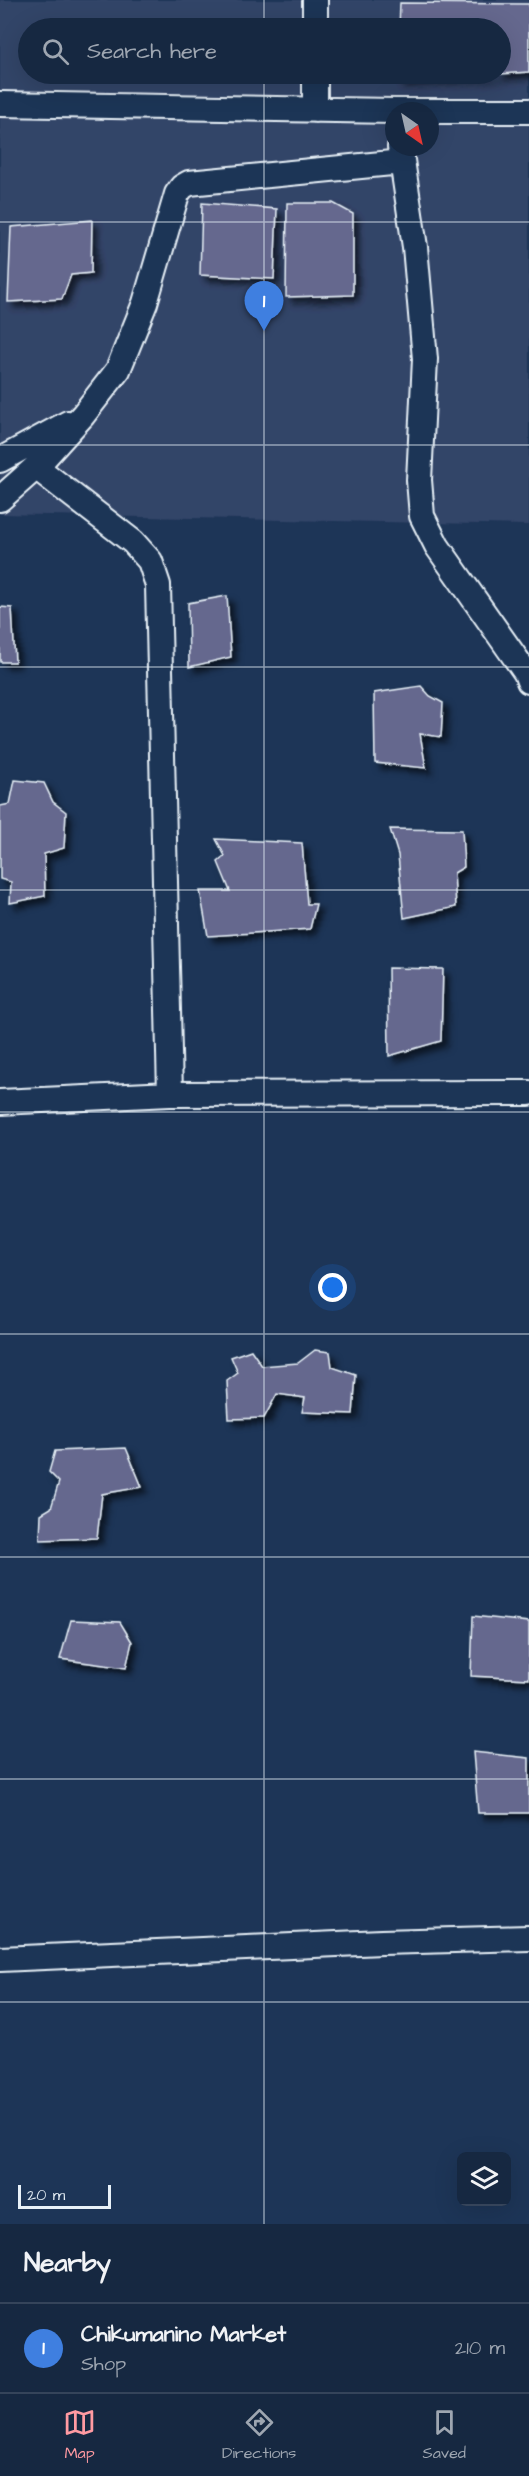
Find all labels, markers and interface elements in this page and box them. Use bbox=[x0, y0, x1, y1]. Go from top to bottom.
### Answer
search box bbox=[18, 18, 511, 84]
icon: search bbox=[39, 35, 72, 68]
text: Search here bbox=[87, 36, 217, 67]
north arrow bbox=[385, 102, 439, 156]
pin: 1 bbox=[244, 282, 284, 331]
your location bbox=[318, 1273, 347, 1302]
map controls bbox=[457, 2152, 511, 2206]
button: layers bbox=[457, 2152, 511, 2206]
scale bar bbox=[18, 2182, 111, 2210]
text: 20 m bbox=[27, 2184, 65, 2206]
text: Nearby bbox=[24, 2245, 111, 2281]
text: Chikumanino Market bbox=[81, 2319, 286, 2350]
text: 1 bbox=[42, 2334, 45, 2362]
text: 210 m bbox=[455, 2334, 505, 2362]
text: Shop bbox=[81, 2350, 126, 2378]
tab: Map bbox=[63, 2406, 96, 2464]
tab: Directions bbox=[222, 2406, 296, 2464]
tab: Saved bbox=[422, 2406, 466, 2464]

